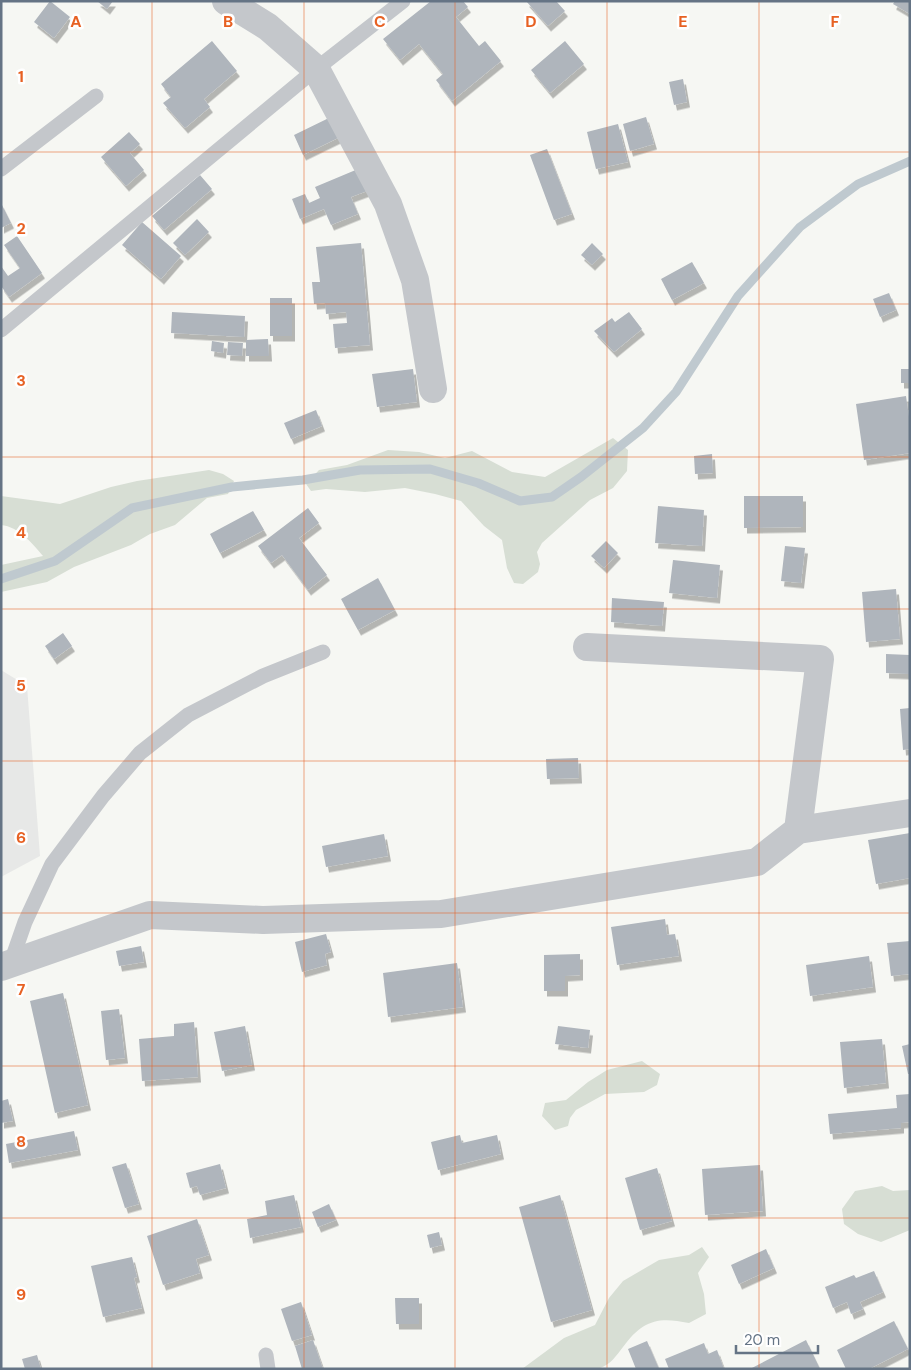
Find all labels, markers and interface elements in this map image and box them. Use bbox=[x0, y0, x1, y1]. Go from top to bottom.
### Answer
text: A bbox=[70, 11, 82, 32]
text: B bbox=[223, 11, 233, 32]
text: C bbox=[374, 11, 386, 32]
text: D bbox=[525, 11, 537, 32]
text: E bbox=[678, 11, 688, 32]
text: F bbox=[831, 11, 840, 32]
text: 1 bbox=[18, 66, 24, 87]
text: 2 bbox=[16, 218, 26, 239]
text: 3 bbox=[16, 370, 26, 391]
text: 4 bbox=[16, 522, 26, 543]
text: 5 bbox=[16, 675, 26, 696]
text: 6 bbox=[16, 827, 26, 848]
text: 7 bbox=[17, 979, 26, 1000]
text: 8 bbox=[16, 1131, 26, 1152]
text: 9 bbox=[16, 1284, 26, 1305]
scale bar bbox=[736, 1322, 818, 1354]
text: 20 m bbox=[744, 1330, 780, 1350]

